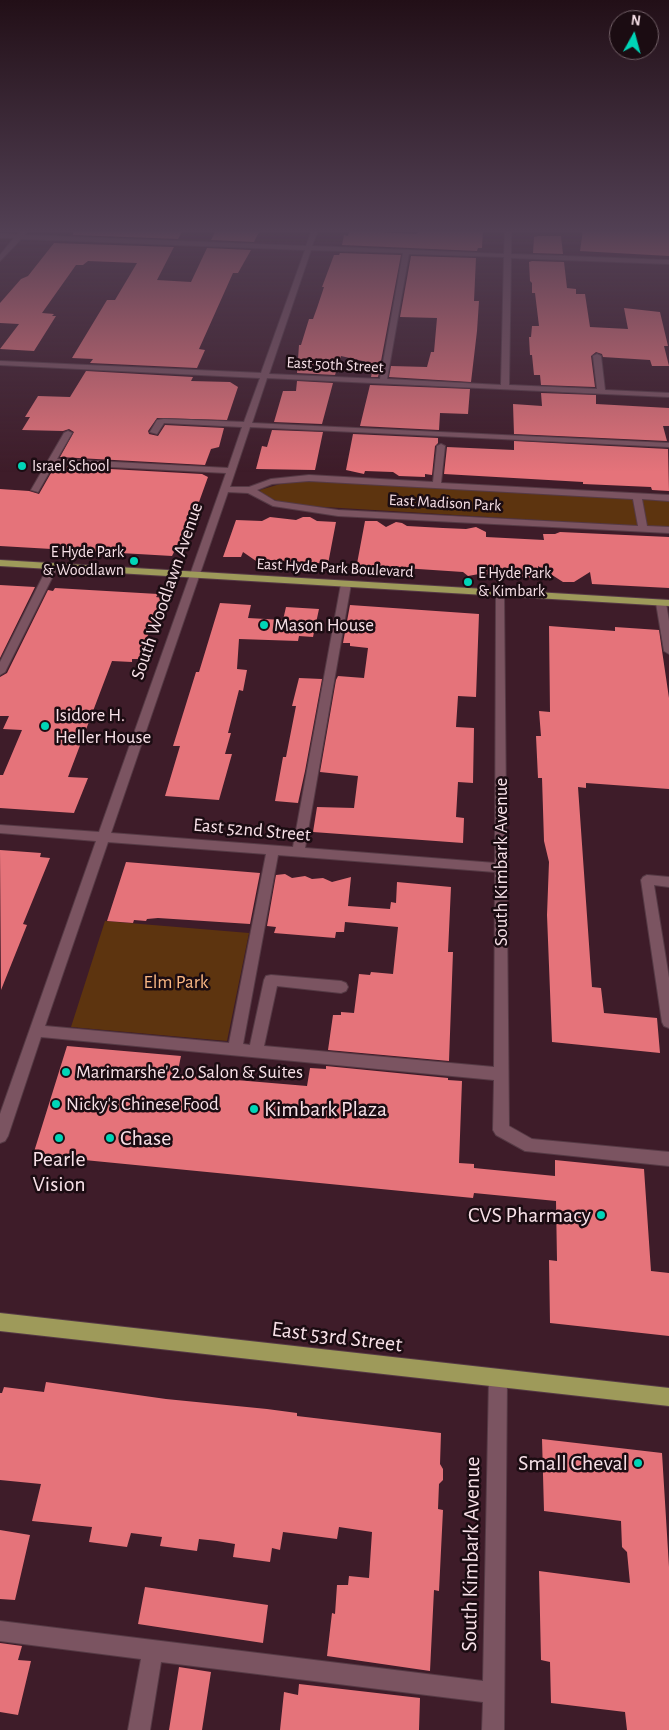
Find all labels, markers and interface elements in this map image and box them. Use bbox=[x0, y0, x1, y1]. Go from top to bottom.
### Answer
north arrow bbox=[609, 10, 659, 60]
text: N bbox=[630, 14, 641, 29]
street label: East 50th Street bbox=[286, 353, 384, 377]
place label: Israel School bbox=[32, 456, 110, 476]
marker: Israel School bbox=[16, 460, 28, 472]
street label: East Madison Park bbox=[388, 490, 502, 516]
street label: South Woodlawn Avenue bbox=[126, 500, 208, 682]
place label: E Hyde Park & Woodlawn bbox=[42, 542, 124, 580]
street label: East Hyde Park Boulevard bbox=[256, 554, 414, 582]
marker: E Hyde Park & Woodlawn bbox=[128, 555, 140, 567]
place label: E Hyde Park & Kimbark bbox=[478, 563, 551, 601]
marker: E Hyde Park & Kimbark bbox=[462, 576, 474, 588]
place label: Mason House bbox=[274, 614, 374, 636]
marker: Mason House bbox=[258, 619, 270, 631]
place label: Isidore H. Heller House bbox=[55, 704, 151, 748]
marker: Isidore H. Heller House bbox=[39, 720, 51, 732]
street label: South Kimbark Avenue bbox=[490, 778, 512, 946]
street label: East 52nd Street bbox=[192, 814, 312, 846]
park label: Elm Park bbox=[144, 971, 208, 993]
place label: Marimarshe' 2.0 Salon & Suites bbox=[76, 1061, 303, 1083]
marker: Marimarshe' 2.0 Salon & Suites bbox=[60, 1066, 72, 1078]
place label: Nicky's Chinese Food bbox=[66, 1093, 219, 1115]
place label: Kimbark Plaza bbox=[264, 1096, 387, 1122]
marker: Nicky's Chinese Food bbox=[50, 1098, 62, 1110]
marker: Kimbark Plaza bbox=[248, 1103, 260, 1115]
place label: Chase bbox=[120, 1125, 171, 1151]
marker: Pearle Vision bbox=[53, 1132, 65, 1144]
marker: Chase bbox=[104, 1132, 116, 1144]
place label: Pearle Vision bbox=[32, 1146, 86, 1198]
place label: CVS Pharmacy bbox=[468, 1202, 591, 1228]
marker: CVS Pharmacy bbox=[595, 1209, 607, 1221]
street label: East 53rd Street bbox=[270, 1316, 404, 1358]
place label: Small Cheval bbox=[518, 1450, 628, 1476]
street label: South Kimbark Avenue bbox=[456, 1456, 486, 1652]
marker: Small Cheval bbox=[632, 1457, 644, 1469]

